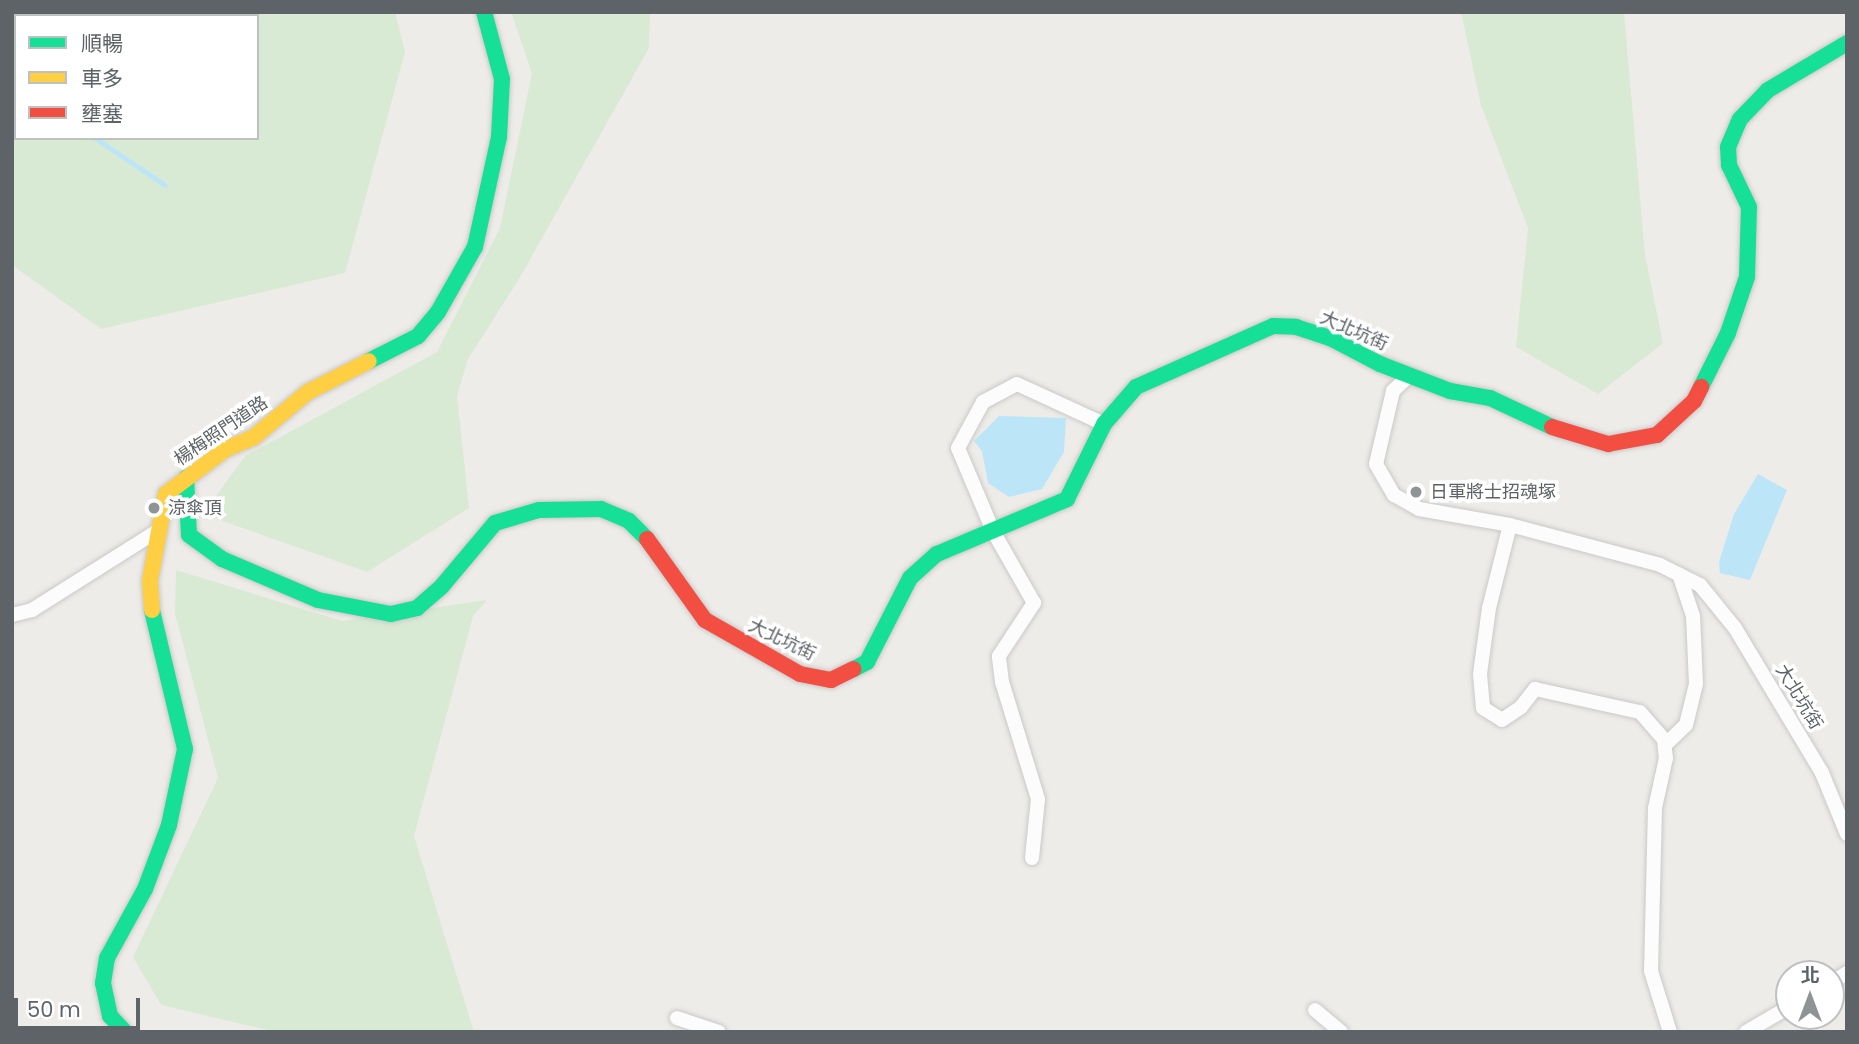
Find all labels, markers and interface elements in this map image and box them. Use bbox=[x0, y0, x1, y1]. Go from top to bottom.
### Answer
legend bbox=[14, 14, 259, 140]
text: 順暢 bbox=[81, 29, 123, 58]
text: 車多 bbox=[81, 64, 123, 93]
text: 壅塞 bbox=[81, 99, 123, 128]
street label: 大北坑街 bbox=[1317, 306, 1391, 356]
street label: 楊梅照門道路 bbox=[170, 392, 272, 470]
place label: 日軍將士招魂塚 bbox=[1430, 481, 1556, 503]
marker: 日軍將士招魂塚 bbox=[1408, 484, 1424, 500]
place label: 涼傘頂 bbox=[168, 497, 222, 519]
marker: 涼傘頂 bbox=[146, 500, 162, 516]
street label: 大北坑街 bbox=[745, 615, 819, 665]
street label: 大北坑街 bbox=[1771, 661, 1827, 733]
north arrow bbox=[1775, 960, 1845, 1030]
text: 北 bbox=[1800, 962, 1820, 989]
scale bar bbox=[18, 984, 144, 1028]
text: 50 m bbox=[27, 995, 81, 1024]

